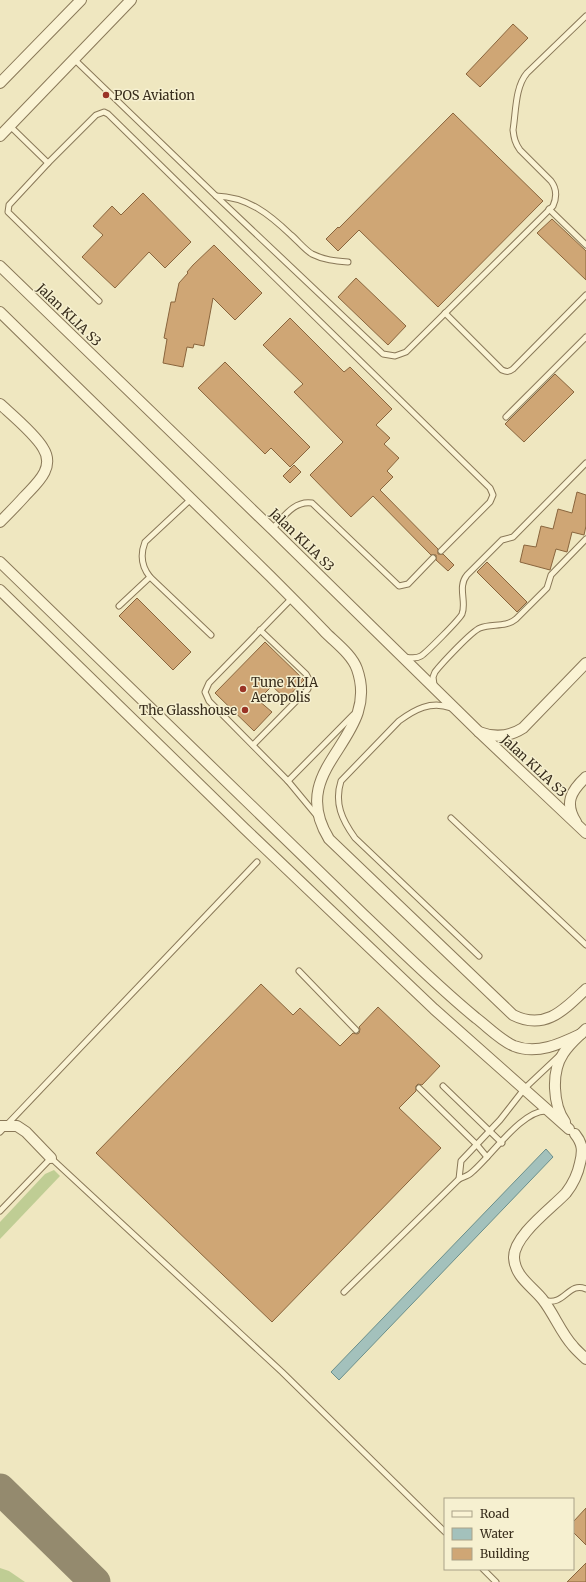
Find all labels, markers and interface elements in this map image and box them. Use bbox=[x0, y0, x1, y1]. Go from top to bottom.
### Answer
place label: POS Aviation bbox=[114, 87, 195, 104]
marker: POS Aviation bbox=[101, 90, 111, 100]
street label: Jalan KLIA S3 bbox=[32, 279, 105, 350]
street label: Jalan KLIA S3 bbox=[265, 504, 338, 575]
place label: Tune KLIA Aeropolis bbox=[250, 674, 319, 706]
marker: Tune KLIA Aeropolis bbox=[238, 684, 248, 694]
place label: The Glasshouse bbox=[139, 702, 237, 719]
marker: The Glasshouse bbox=[240, 705, 250, 715]
street label: Jalan KLIA S3 bbox=[497, 731, 570, 801]
legend bbox=[444, 1498, 574, 1570]
text: Road bbox=[480, 1506, 509, 1521]
text: Water bbox=[479, 1526, 515, 1541]
text: Building bbox=[480, 1546, 530, 1561]

